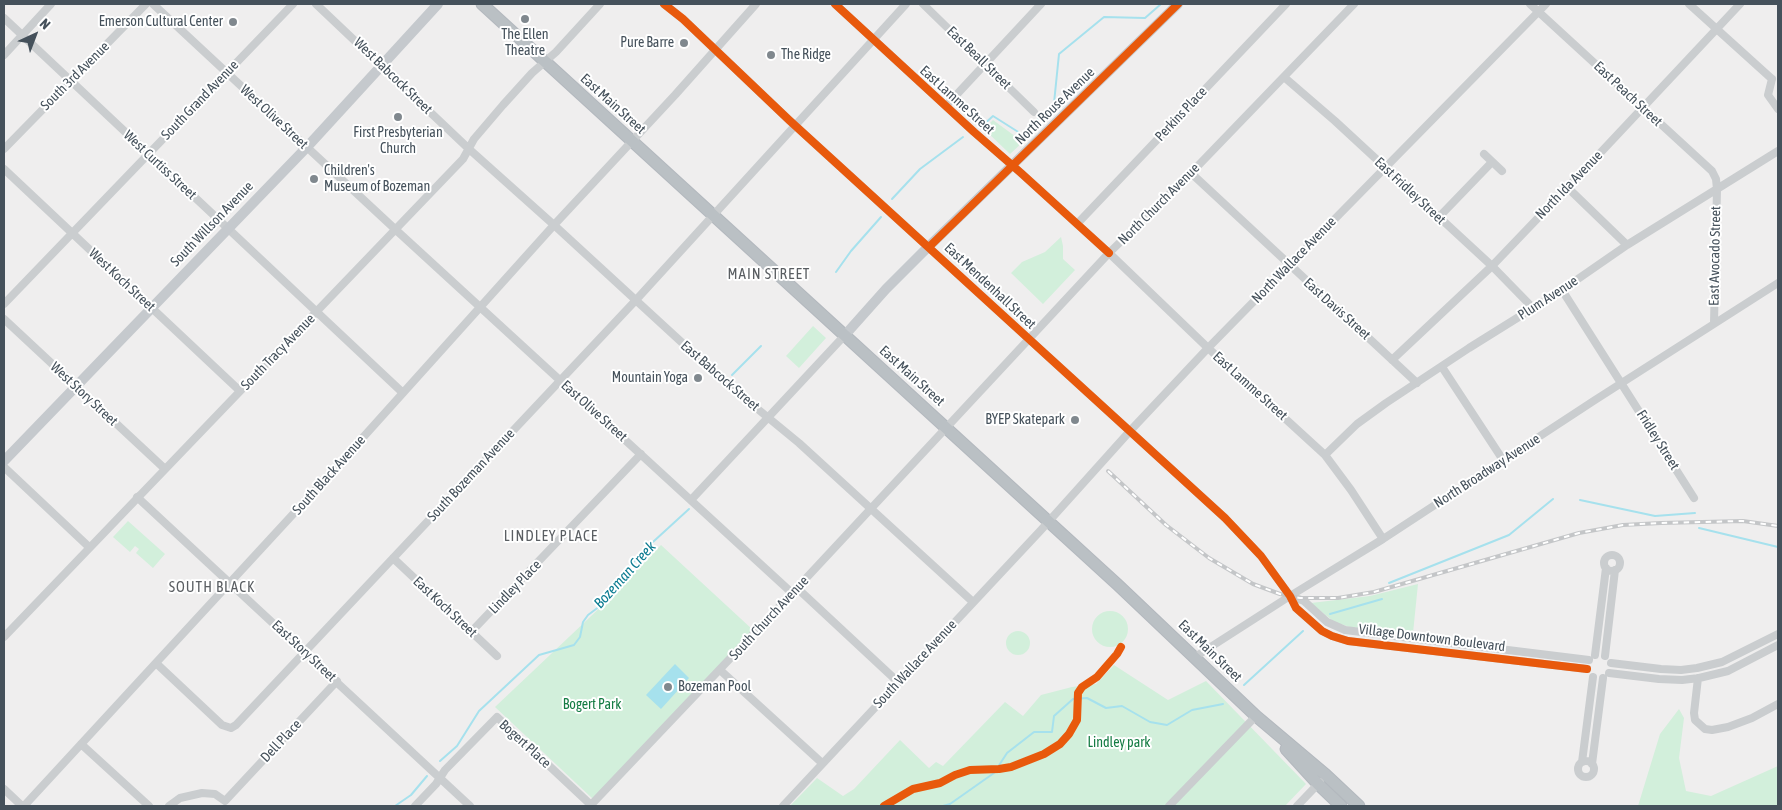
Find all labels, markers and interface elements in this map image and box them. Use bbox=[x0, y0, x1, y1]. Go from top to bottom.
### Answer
north arrow bbox=[10, 10, 60, 60]
marker: The Ellen Theatre bbox=[519, 13, 531, 25]
place label: Emerson Cultural Center bbox=[99, 14, 223, 30]
text: N bbox=[37, 15, 54, 33]
marker: Emerson Cultural Center bbox=[227, 16, 239, 28]
street label: East Beall Street bbox=[943, 23, 1015, 93]
place label: The Ellen Theatre bbox=[501, 27, 549, 59]
street label: West Babcock Street bbox=[350, 34, 436, 118]
place label: Pure Barre bbox=[620, 35, 674, 51]
marker: Pure Barre bbox=[678, 37, 690, 49]
street label: South 3rd Avenue bbox=[37, 38, 113, 114]
place label: The Ridge bbox=[781, 47, 831, 63]
marker: The Ridge bbox=[765, 49, 777, 61]
street label: South Grand Avenue bbox=[158, 57, 242, 143]
street label: East Peach Street bbox=[1590, 58, 1666, 130]
street label: East Lamme Street bbox=[916, 62, 998, 138]
street label: North Rouse Avenue bbox=[1012, 64, 1098, 148]
street label: East Main Street bbox=[577, 70, 649, 138]
street label: West Olive Street bbox=[237, 81, 311, 153]
street label: Perkins Place bbox=[1152, 83, 1210, 145]
marker: First Presbyterian Church bbox=[392, 111, 404, 123]
place label: First Presbyterian Church bbox=[353, 125, 443, 158]
street label: West Curtiss Street bbox=[120, 127, 200, 203]
street label: North Ida Avenue bbox=[1532, 147, 1606, 223]
street label: East Fridley Street bbox=[1371, 154, 1449, 228]
street label: North Church Avenue bbox=[1115, 160, 1203, 248]
place label: Children's Museum of Bozeman bbox=[324, 163, 430, 196]
marker: Children's Museum of Bozeman bbox=[308, 173, 320, 185]
street label: South Willson Avenue bbox=[167, 178, 257, 270]
street label: East Avocado Street bbox=[1706, 206, 1724, 306]
street label: North Wallace Avenue bbox=[1248, 213, 1340, 307]
street label: East Mendenhall Street bbox=[941, 239, 1039, 333]
street label: West Koch Street bbox=[85, 245, 159, 315]
district label: MAIN STREET bbox=[726, 265, 812, 283]
street label: Plum Avenue bbox=[1515, 272, 1581, 324]
street label: East Davis Street bbox=[1300, 275, 1374, 343]
street label: South Tracy Avenue bbox=[237, 310, 319, 394]
street label: East Babcock Street bbox=[677, 337, 763, 415]
street label: East Main Street bbox=[876, 342, 948, 410]
street label: East Lamme Street bbox=[1209, 348, 1291, 424]
street label: West Story Street bbox=[47, 359, 121, 429]
place label: Mountain Yoga bbox=[612, 370, 688, 386]
marker: Mountain Yoga bbox=[692, 372, 704, 384]
street label: East Olive Street bbox=[558, 377, 630, 445]
street label: Fridley Street bbox=[1633, 407, 1683, 473]
place label: BYEP Skatepark bbox=[985, 412, 1065, 428]
marker: BYEP Skatepark bbox=[1069, 414, 1081, 426]
street label: South Bozeman Avenue bbox=[424, 425, 518, 525]
street label: North Broadway Avenue bbox=[1431, 430, 1543, 512]
street label: South Black Avenue bbox=[289, 432, 369, 518]
district label: LINDLEY PLACE bbox=[502, 527, 600, 545]
water label: Bozeman Creek bbox=[590, 538, 660, 612]
street label: Lindley Place bbox=[485, 557, 545, 617]
street label: East Koch Street bbox=[410, 573, 480, 641]
street label: South Church Avenue bbox=[726, 573, 812, 663]
district label: SOUTH BLACK bbox=[167, 578, 257, 596]
street label: South Wallace Avenue bbox=[870, 616, 960, 712]
street label: East Story Street bbox=[268, 617, 340, 685]
street label: East Main Street bbox=[1175, 617, 1245, 685]
street label: Village Downtown Boulevard bbox=[1358, 621, 1506, 655]
place label: Bozeman Pool bbox=[678, 679, 751, 695]
marker: Bozeman Pool bbox=[662, 681, 674, 693]
park label: Bogert Park bbox=[563, 697, 621, 713]
street label: Dell Place bbox=[257, 716, 305, 766]
street label: Bogert Place bbox=[496, 716, 554, 772]
park label: Lindley park bbox=[1088, 735, 1150, 751]

